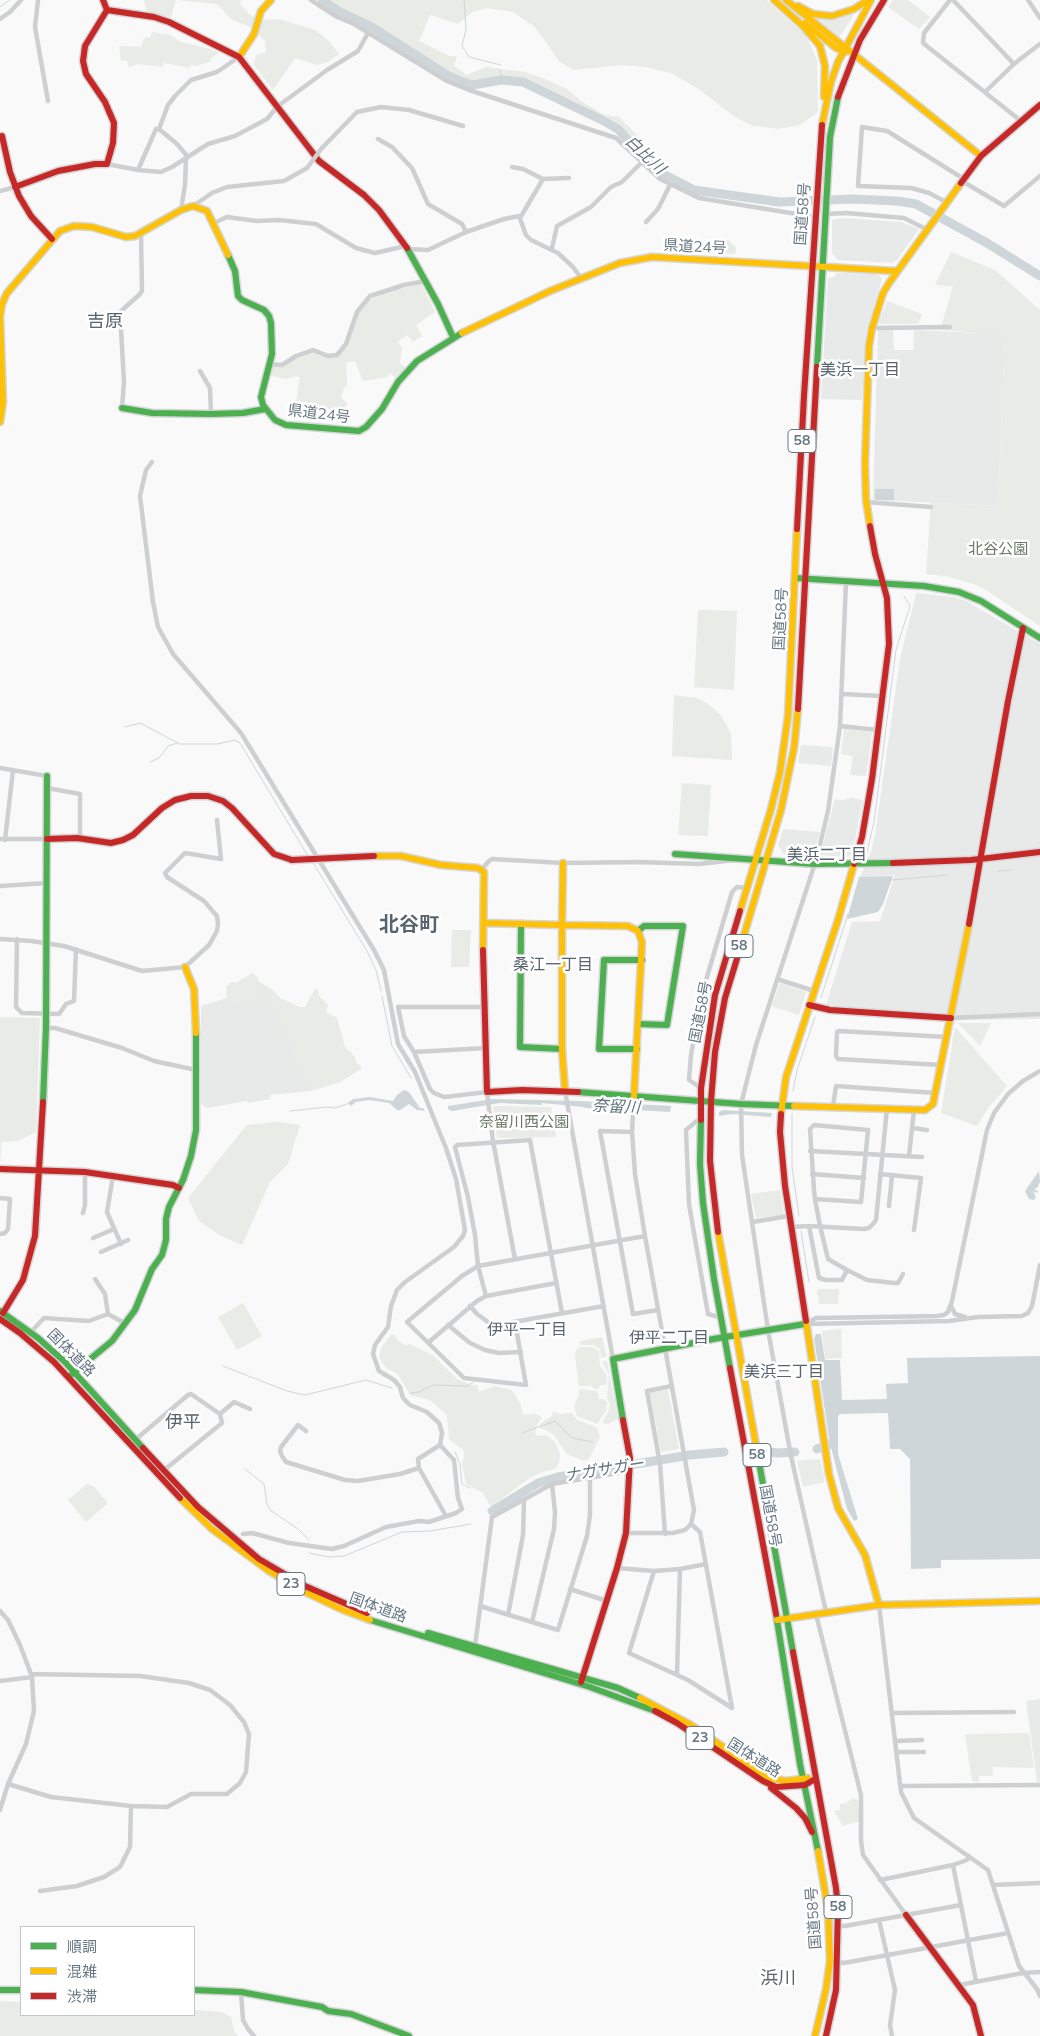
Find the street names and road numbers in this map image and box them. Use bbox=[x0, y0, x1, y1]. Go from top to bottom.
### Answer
street label: 国道58号 bbox=[792, 182, 814, 246]
street label: 県道24号 bbox=[663, 236, 727, 258]
street label: 県道24号 bbox=[287, 401, 351, 427]
road number: 58 bbox=[788, 430, 816, 452]
street label: 国道58号 bbox=[770, 587, 792, 651]
road number: 58 bbox=[725, 934, 753, 958]
street label: 国道58号 bbox=[686, 979, 716, 1045]
street label: 国体道路 bbox=[43, 1325, 99, 1381]
road number: 58 bbox=[743, 1444, 771, 1466]
street label: 国道58号 bbox=[756, 1483, 784, 1549]
road number: 23 bbox=[277, 1572, 305, 1596]
street label: 国体道路 bbox=[347, 1589, 409, 1627]
road number: 23 bbox=[686, 1726, 714, 1750]
street label: 国体道路 bbox=[724, 1734, 784, 1782]
street label: 国道58号 bbox=[803, 1886, 825, 1950]
road number: 58 bbox=[824, 1895, 852, 1918]

